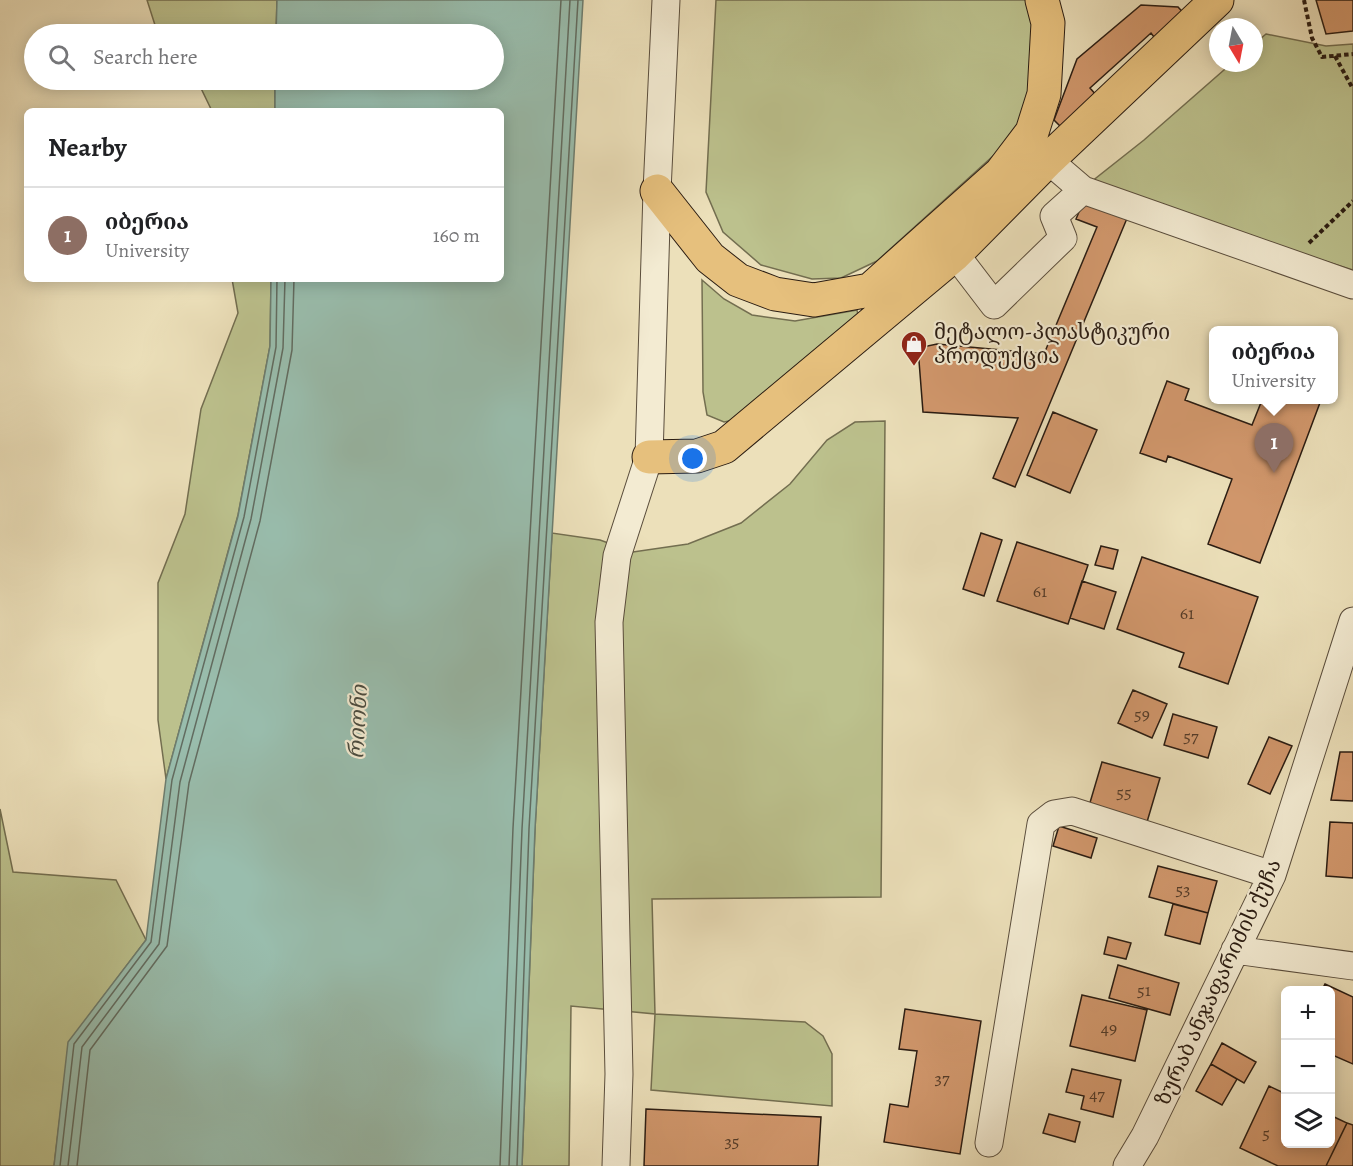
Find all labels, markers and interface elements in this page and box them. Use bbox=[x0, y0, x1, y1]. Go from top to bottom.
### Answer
north arrow bbox=[1209, 18, 1263, 72]
search box bbox=[24, 24, 504, 90]
icon: search bbox=[45, 41, 78, 74]
text: Search here bbox=[93, 42, 198, 72]
text: Nearby bbox=[48, 130, 127, 165]
text: იბერია bbox=[105, 207, 189, 237]
text: 1 bbox=[64, 222, 71, 249]
text: 160 m bbox=[433, 222, 480, 249]
text: University bbox=[105, 237, 189, 264]
place label: მეტალო-პლასტიკური პროდუქცია bbox=[934, 318, 1170, 370]
popup bbox=[1209, 326, 1338, 404]
shop icon: მეტალო-პლასტიკური პროდუქცია bbox=[899, 329, 929, 367]
text: იბერია bbox=[1231, 337, 1315, 367]
text: University bbox=[1231, 367, 1316, 394]
pin: 1 bbox=[1254, 424, 1294, 473]
your location bbox=[678, 444, 707, 473]
house number: 61 bbox=[1033, 579, 1047, 603]
house number: 61 bbox=[1180, 601, 1194, 625]
water label: რიონი bbox=[341, 683, 375, 760]
house number: 59 bbox=[1134, 702, 1150, 726]
house number: 57 bbox=[1183, 724, 1199, 748]
house number: 55 bbox=[1116, 780, 1132, 804]
street label: ზურაბ ანჯაფარიძის ქუჩა bbox=[1148, 854, 1288, 1110]
house number: 53 bbox=[1175, 877, 1191, 901]
house number: 51 bbox=[1137, 978, 1151, 1002]
map controls bbox=[1281, 986, 1335, 1148]
button: + bbox=[1281, 986, 1335, 1040]
house number: 49 bbox=[1101, 1016, 1117, 1040]
button: − bbox=[1281, 1040, 1335, 1094]
house number: 37 bbox=[934, 1066, 950, 1090]
house number: 47 bbox=[1089, 1082, 1105, 1106]
button: layers bbox=[1281, 1094, 1335, 1148]
house number: 5 bbox=[1262, 1121, 1270, 1145]
house number: 35 bbox=[724, 1129, 740, 1153]

